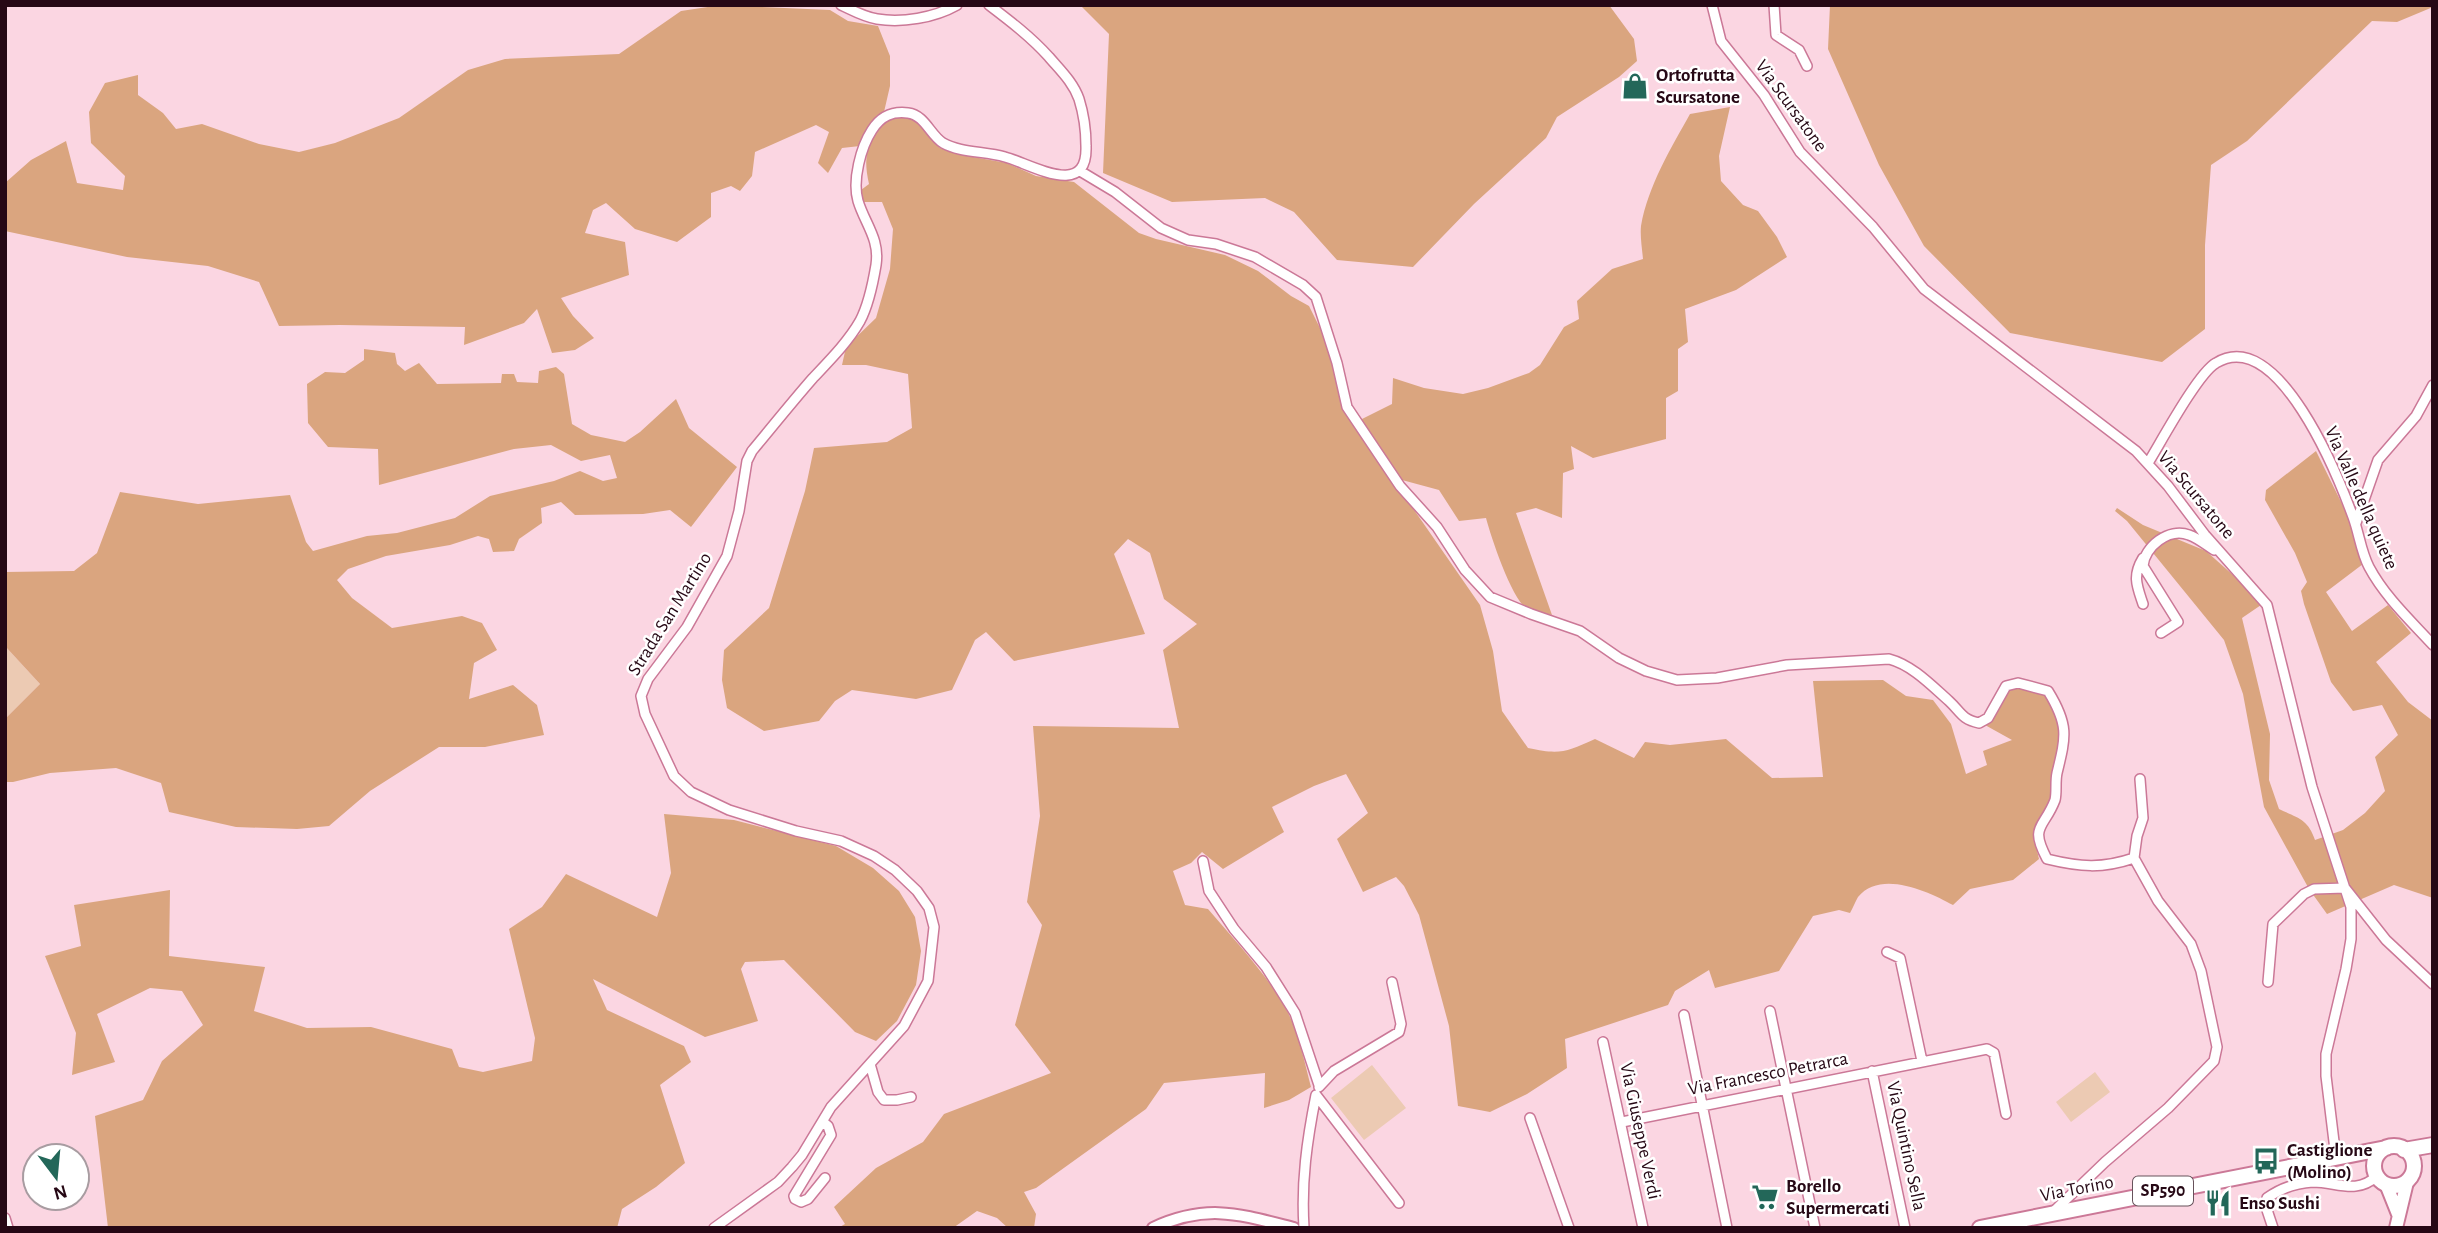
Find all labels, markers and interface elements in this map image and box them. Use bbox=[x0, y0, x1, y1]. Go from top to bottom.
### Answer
street label: Via Scursatone bbox=[1752, 57, 1830, 155]
place label: Ortofrutta Scursatone bbox=[1656, 66, 1740, 107]
shop icon: Ortofrutta Scursatone bbox=[1620, 71, 1650, 101]
street label: Via Valle della quiete bbox=[2321, 424, 2401, 572]
street label: Via Scursatone bbox=[2154, 447, 2238, 543]
street label: Strada San Martino bbox=[625, 549, 715, 679]
street label: Via Francesco Petrarca bbox=[1686, 1049, 1850, 1099]
street label: Via Giuseppe Verdi bbox=[1616, 1061, 1664, 1201]
street label: Via Quintino Sella bbox=[1883, 1080, 1929, 1213]
place label: Castiglione (Molino) bbox=[2287, 1141, 2372, 1182]
north arrow bbox=[21, 1142, 91, 1212]
bus stop icon: Castiglione (Molino) bbox=[2251, 1146, 2281, 1176]
street label: Via Torino bbox=[2039, 1173, 2115, 1205]
road number: SP590 bbox=[2133, 1176, 2193, 1206]
place label: Borello Supermercati bbox=[1786, 1177, 1889, 1218]
text: N bbox=[51, 1181, 69, 1203]
supermarket icon: Borello Supermercati bbox=[1750, 1182, 1780, 1212]
restaurant icon: Enso Sushi bbox=[2203, 1188, 2233, 1218]
place label: Enso Sushi bbox=[2239, 1194, 2320, 1213]

